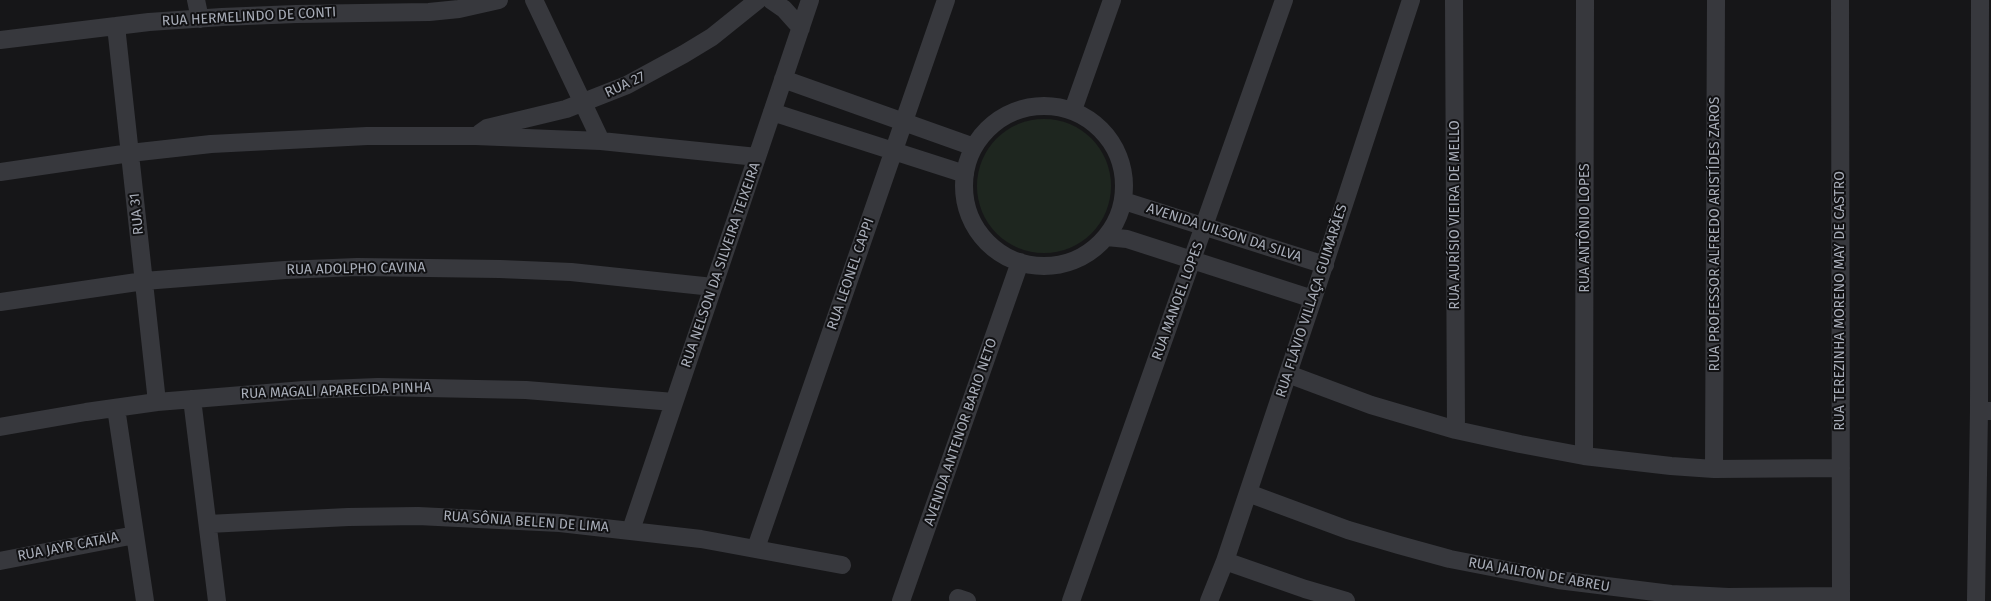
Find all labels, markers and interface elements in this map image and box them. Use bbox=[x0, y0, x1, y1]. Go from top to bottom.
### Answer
street label: RUA HERMELINDO DE CONTI bbox=[161, 4, 337, 30]
street label: RUA 27 bbox=[602, 68, 648, 102]
street label: RUA PROFESSOR ALFREDO ARISTÍDES ZAROS bbox=[1707, 97, 1723, 371]
street label: RUA AURÍSIO VIEIRA DE MELLO bbox=[1447, 120, 1463, 310]
street label: RUA NELSON DA SILVEIRA TEIXEIRA bbox=[678, 160, 764, 370]
street label: RUA ANTÔNIO LOPES bbox=[1577, 163, 1593, 293]
street label: RUA TEREZINHA MORENO MAY DE CASTRO bbox=[1832, 171, 1848, 431]
street label: RUA 31 bbox=[126, 192, 148, 236]
street label: AVENIDA UILSON DA SILVA bbox=[1144, 200, 1304, 266]
street label: RUA FLÁVIO VILLAÇA GUIMARÃES bbox=[1273, 202, 1351, 400]
street label: RUA LEONEL CAPPI bbox=[824, 216, 878, 332]
street label: RUA MANOEL LOPES bbox=[1149, 240, 1207, 362]
street label: RUA ADOLPHO CAVINA bbox=[286, 259, 426, 279]
street label: AVENIDA ANTENOR BARIO NETO bbox=[921, 336, 1001, 528]
street label: RUA MAGALI APARECIDA PINHA bbox=[240, 379, 432, 403]
street label: RUA SÔNIA BELEN DE LIMA bbox=[443, 508, 609, 536]
street label: RUA JAYR CATAIA bbox=[16, 529, 120, 565]
street label: RUA JAILTON DE ABREU bbox=[1467, 554, 1611, 596]

